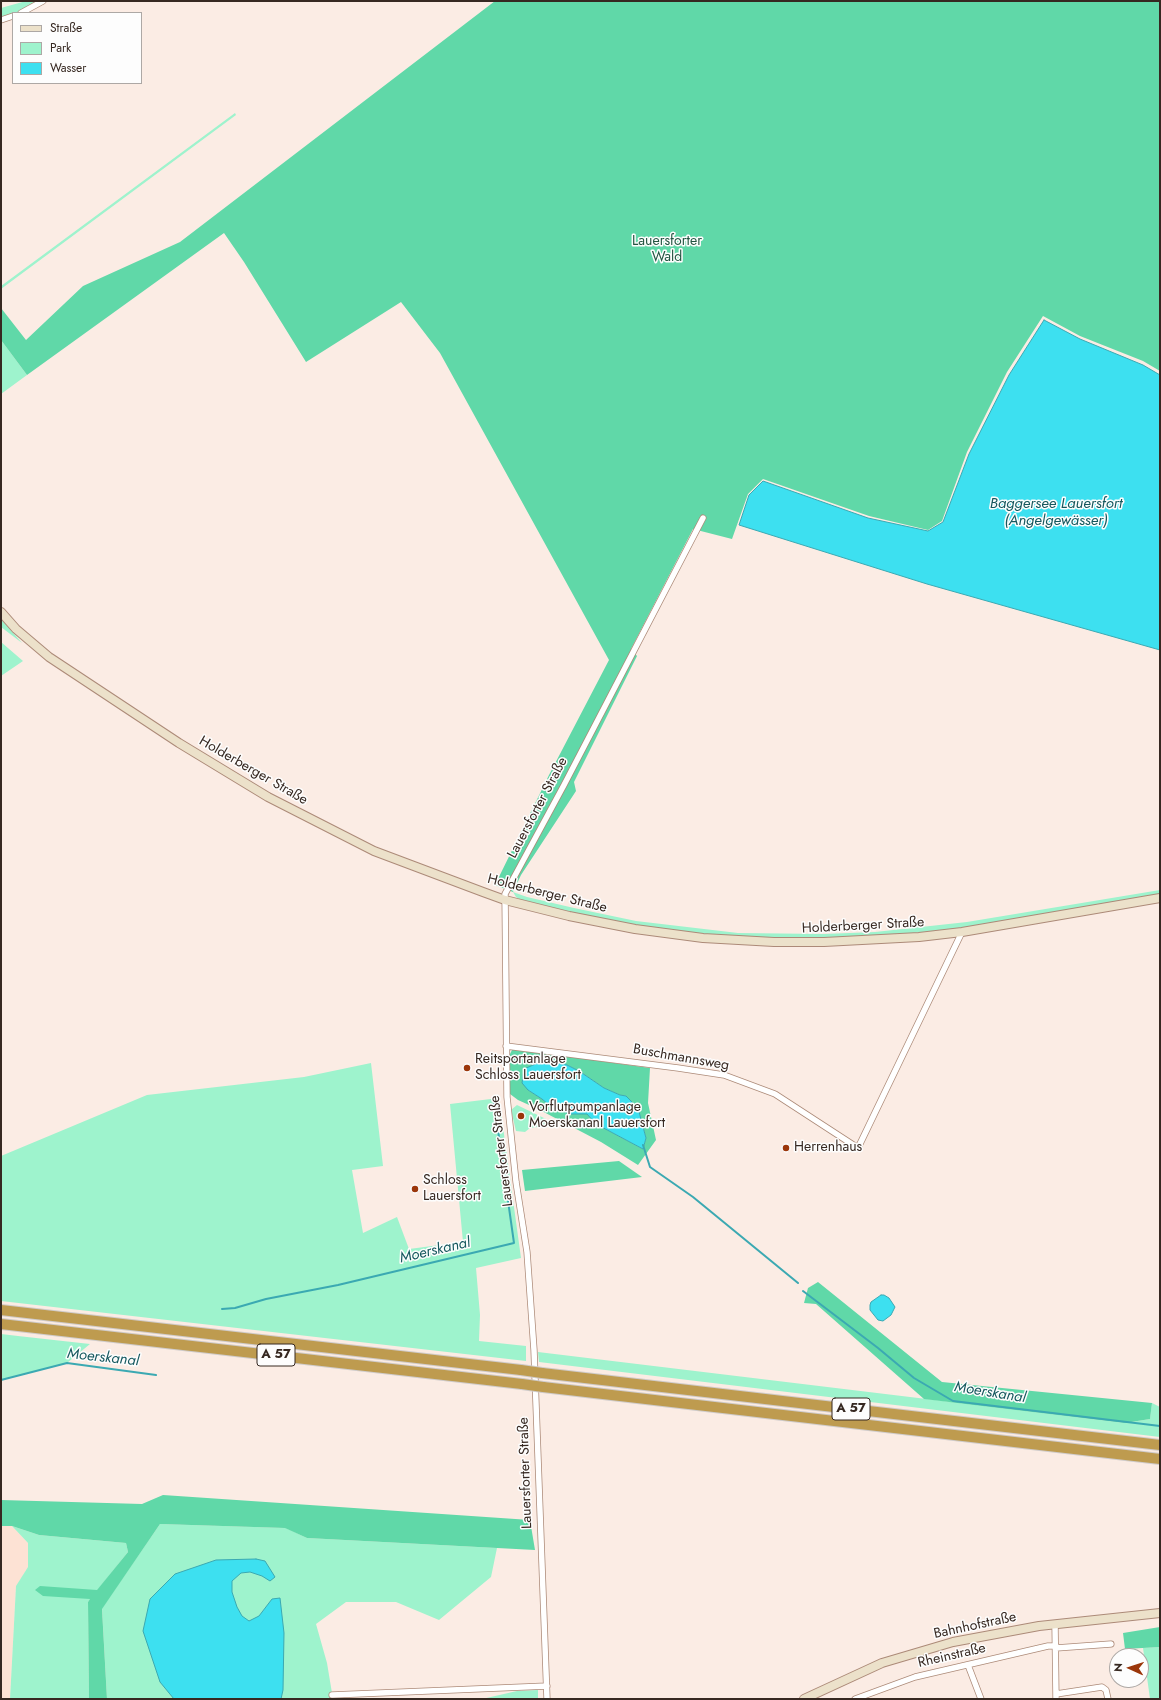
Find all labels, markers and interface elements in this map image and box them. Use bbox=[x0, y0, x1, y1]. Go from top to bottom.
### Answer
legend bbox=[12, 12, 142, 84]
text: Straße bbox=[50, 19, 82, 37]
text: Park bbox=[50, 39, 71, 57]
text: Wasser bbox=[50, 59, 86, 77]
park label: Lauersforter Wald bbox=[632, 234, 702, 266]
water label: Baggersee Lauersfort (Angelgewässer) bbox=[990, 495, 1122, 530]
street label: Holderberger Straße bbox=[196, 733, 310, 809]
street label: Lauersforter Straße bbox=[504, 755, 572, 861]
street label: Holderberger Straße bbox=[486, 871, 608, 917]
street label: Holderberger Straße bbox=[801, 914, 925, 938]
street label: Buschmannsweg bbox=[632, 1041, 730, 1075]
place label: Reitsportanlage Schloss Lauersfort bbox=[475, 1052, 581, 1084]
marker: Reitsportanlage Schloss Lauersfort bbox=[462, 1063, 472, 1073]
street label: Lauersforter Straße bbox=[487, 1095, 517, 1207]
place label: Vorflutpumpanlage Moerskananl Lauersfort bbox=[529, 1100, 665, 1132]
marker: Vorflutpumpanlage Moerskananl Lauersfort bbox=[516, 1111, 526, 1121]
place label: Herrenhaus bbox=[794, 1140, 862, 1156]
marker: Herrenhaus bbox=[781, 1143, 791, 1153]
place label: Schloss Lauersfort bbox=[423, 1173, 481, 1206]
marker: Schloss Lauersfort bbox=[410, 1184, 420, 1194]
water label: Moerskanal bbox=[398, 1234, 472, 1268]
road number: A 57 bbox=[257, 1344, 295, 1366]
water label: Moerskanal bbox=[66, 1345, 140, 1371]
water label: Moerskanal bbox=[953, 1378, 1027, 1408]
road number: A 57 bbox=[832, 1398, 870, 1420]
street label: Lauersforter Straße bbox=[516, 1417, 536, 1529]
street label: Bahnhofstraße bbox=[932, 1609, 1018, 1643]
street label: Rheinstraße bbox=[916, 1640, 988, 1672]
north arrow bbox=[1109, 1648, 1149, 1688]
text: N bbox=[1110, 1663, 1126, 1672]

